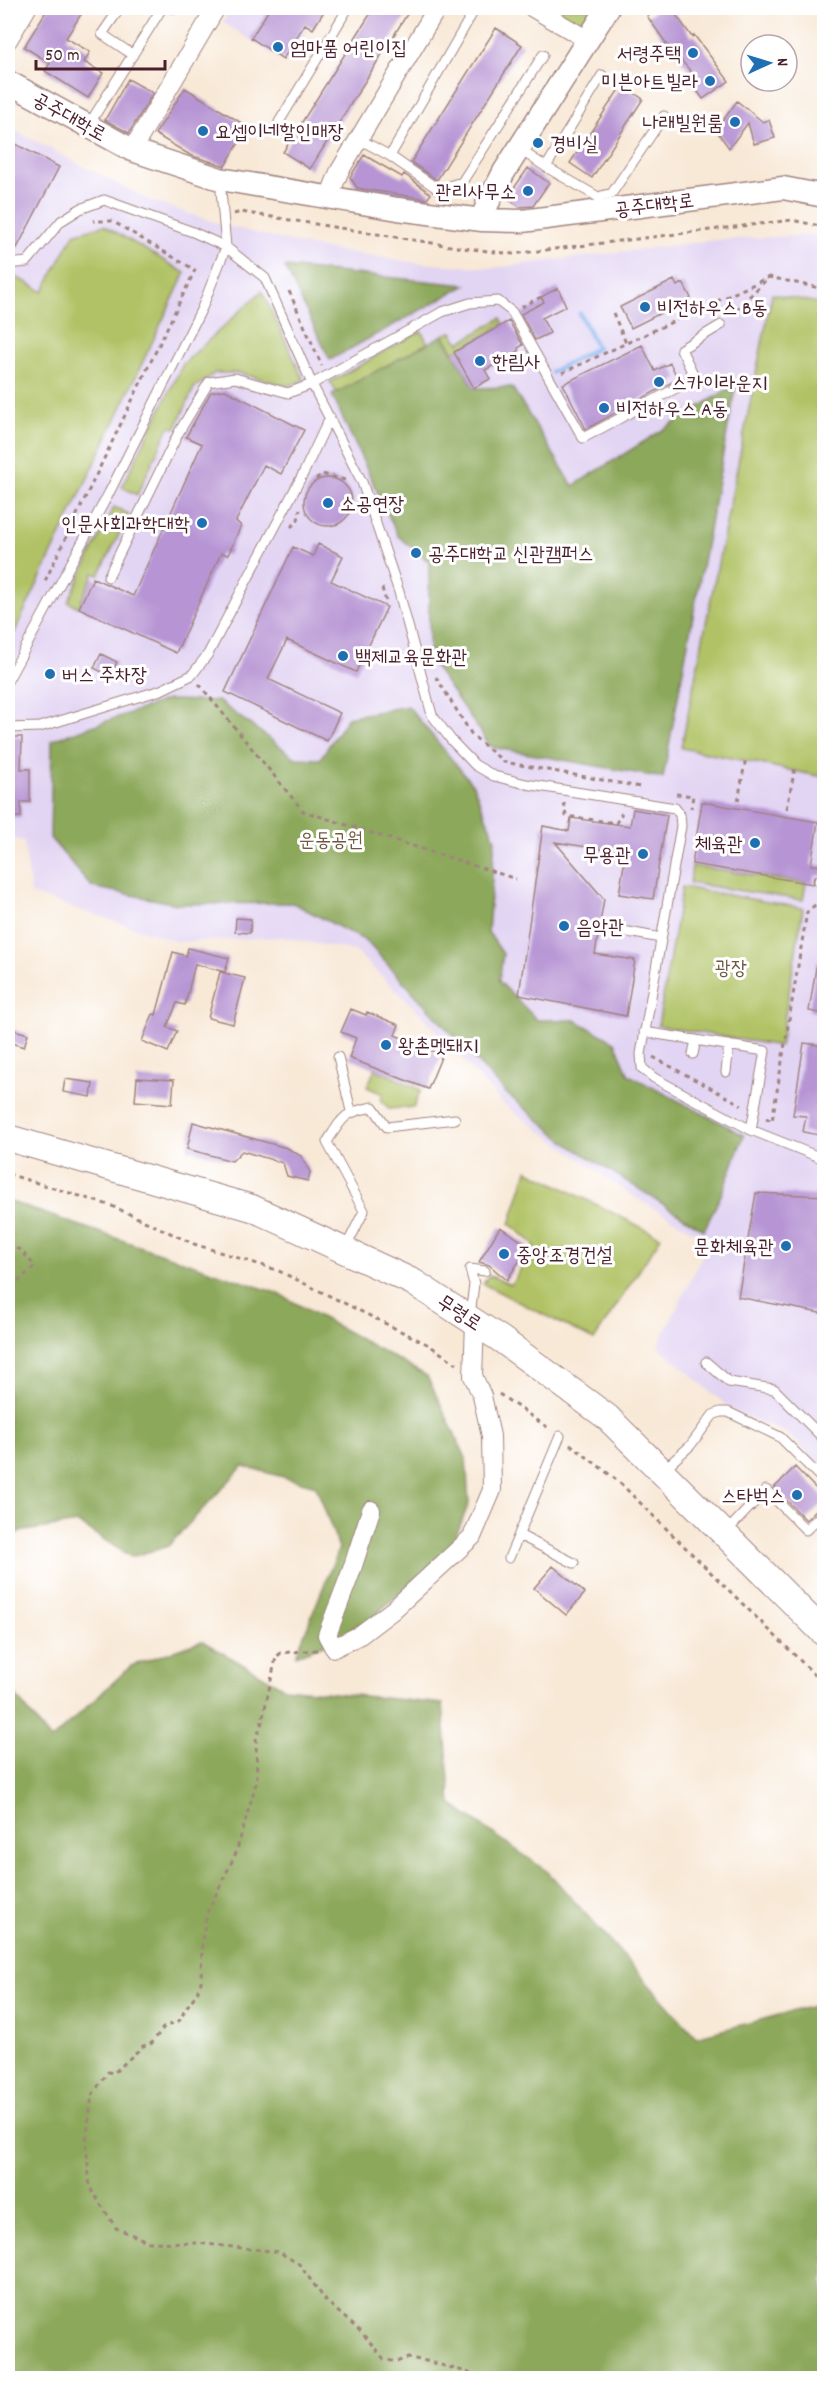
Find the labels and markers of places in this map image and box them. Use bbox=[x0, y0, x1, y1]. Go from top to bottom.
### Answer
place label: 엄마품 어린이집 bbox=[290, 36, 407, 64]
marker: 엄마품 어린이집 bbox=[271, 40, 285, 54]
place label: 서령주택 bbox=[617, 42, 681, 70]
marker: 서령주택 bbox=[686, 46, 700, 60]
place label: 미븐아트빌라 bbox=[601, 70, 698, 98]
marker: 미븐아트빌라 bbox=[703, 74, 717, 88]
place label: 나래빌원룸 bbox=[643, 111, 723, 139]
marker: 나래빌원룸 bbox=[728, 115, 742, 129]
place label: 요셉이네할인매장 bbox=[215, 120, 344, 148]
marker: 요셉이네할인매장 bbox=[196, 124, 210, 138]
place label: 경비실 bbox=[550, 132, 598, 160]
marker: 경비실 bbox=[531, 136, 545, 150]
place label: 관리사무소 bbox=[436, 180, 516, 208]
marker: 관리사무소 bbox=[521, 184, 535, 198]
place label: 비전하우스 B동 bbox=[657, 296, 768, 324]
marker: 비전하우스 B동 bbox=[638, 300, 652, 314]
place label: 한림사 bbox=[492, 350, 540, 378]
marker: 한림사 bbox=[473, 354, 487, 368]
place label: 스카이라운지 bbox=[671, 371, 768, 399]
marker: 스카이라운지 bbox=[652, 375, 666, 389]
place label: 비전하우스 A동 bbox=[616, 397, 728, 425]
marker: 비전하우스 A동 bbox=[597, 401, 611, 415]
place label: 소공연장 bbox=[340, 492, 404, 520]
marker: 소공연장 bbox=[321, 496, 335, 510]
place label: 인문사회과학대학 bbox=[61, 512, 190, 540]
marker: 인문사회과학대학 bbox=[195, 516, 209, 530]
place label: 공주대학교 신관캠퍼스 bbox=[428, 542, 594, 570]
marker: 공주대학교 신관캠퍼스 bbox=[409, 546, 423, 560]
place label: 백제교육문화관 bbox=[355, 645, 468, 673]
marker: 백제교육문화관 bbox=[336, 649, 350, 663]
place label: 버스 주차장 bbox=[62, 663, 147, 691]
marker: 버스 주차장 bbox=[43, 667, 57, 681]
place label: 체육관 bbox=[695, 832, 743, 860]
marker: 체육관 bbox=[748, 836, 762, 850]
place label: 무용관 bbox=[583, 843, 631, 871]
marker: 무용관 bbox=[636, 847, 650, 861]
place label: 음악관 bbox=[576, 915, 624, 943]
marker: 음악관 bbox=[557, 919, 571, 933]
place label: 왕촌멧돼지 bbox=[398, 1034, 478, 1062]
marker: 왕촌멧돼지 bbox=[379, 1038, 393, 1052]
place label: 문화체육관 bbox=[694, 1235, 774, 1263]
marker: 문화체육관 bbox=[779, 1239, 793, 1253]
place label: 중앙조경건설 bbox=[516, 1243, 613, 1271]
marker: 중앙조경건설 bbox=[497, 1247, 511, 1261]
place label: 스타벅스 bbox=[721, 1484, 785, 1512]
marker: 스타벅스 bbox=[790, 1488, 804, 1502]

